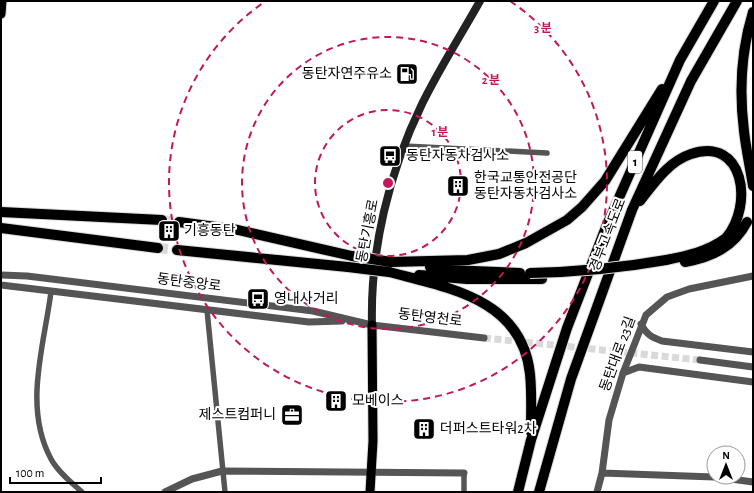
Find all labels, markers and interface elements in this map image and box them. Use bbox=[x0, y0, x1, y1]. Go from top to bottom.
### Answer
text: 3 분 bbox=[534, 22, 552, 34]
fuel station icon: 동탄자연주유소 bbox=[394, 61, 420, 87]
place label: 동탄자연주유소 bbox=[302, 66, 392, 81]
text: 2 분 bbox=[482, 74, 500, 86]
text: 1 분 bbox=[431, 126, 449, 138]
bus stop icon: 동탄자동차검사소 bbox=[377, 143, 403, 169]
place label: 동탄자동차검사소 bbox=[406, 148, 509, 163]
road number: 1 bbox=[628, 151, 642, 173]
place label: 한국교통안전공단 동탄자동차검사소 bbox=[474, 170, 577, 201]
building icon: 한국교통안전공단 동탄자동차검사소 bbox=[445, 173, 471, 199]
centre of rings bbox=[381, 176, 395, 190]
street label: 경부고속도로 bbox=[587, 196, 628, 274]
street label: 동탄기흥로 bbox=[354, 198, 381, 264]
building icon: 기흥동탄 bbox=[156, 218, 182, 244]
place label: 기흥동탄 bbox=[184, 223, 236, 238]
street label: 동탄중앙로 bbox=[156, 271, 222, 294]
bus stop icon: 영내사거리 bbox=[245, 286, 271, 312]
place label: 영내사거리 bbox=[274, 291, 338, 306]
street label: 동탄영천로 bbox=[397, 305, 463, 329]
street label: 동탄대로 23길 bbox=[597, 314, 638, 393]
building icon: 모베이스 bbox=[323, 388, 349, 414]
place label: 모베이스 bbox=[352, 393, 404, 408]
office icon: 제스트컴퍼니 bbox=[279, 402, 305, 428]
place label: 제스트컴퍼니 bbox=[199, 407, 276, 422]
building icon: 더퍼스트타워2차 bbox=[411, 416, 437, 442]
place label: 더퍼스트타워2차 bbox=[440, 421, 537, 436]
north arrow bbox=[706, 445, 746, 485]
text: N bbox=[722, 450, 730, 461]
scale bar bbox=[10, 459, 101, 485]
text: 100 m bbox=[16, 467, 44, 479]

